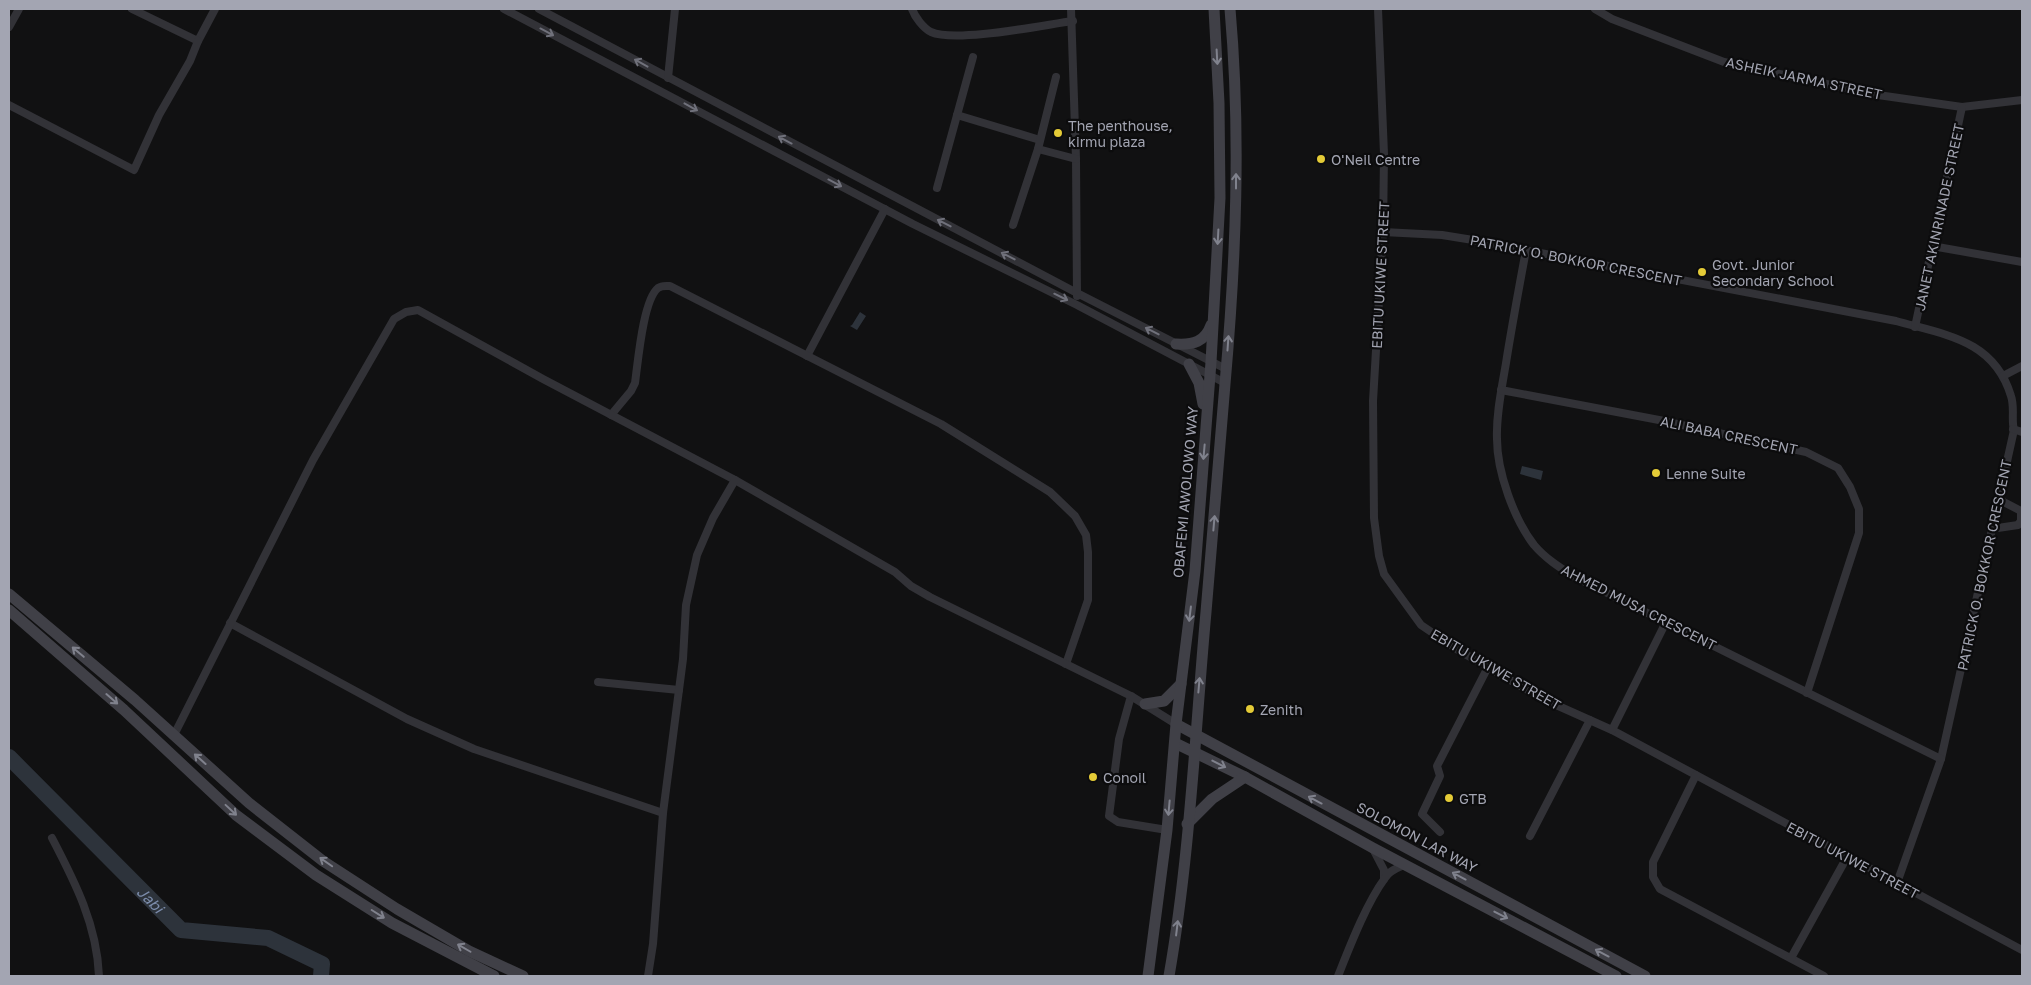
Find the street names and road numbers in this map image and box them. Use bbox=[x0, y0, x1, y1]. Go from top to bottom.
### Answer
street label: ASHEIK JARMA STREET bbox=[1724, 53, 1884, 103]
street label: JANET AKINRINADE STREET bbox=[1911, 122, 1967, 312]
street label: EBITU UKIWE STREET bbox=[1368, 201, 1392, 349]
street label: PATRICK O. BOKKOR CRESCENT bbox=[1469, 231, 1684, 289]
street label: OBAFEMI AWOLOWO WAY bbox=[1169, 405, 1201, 579]
street label: ALI BABA CRESCENT bbox=[1659, 412, 1799, 458]
street label: PATRICK O. BOKKOR CRESCENT bbox=[1953, 458, 2015, 672]
street label: AHMED MUSA CRESCENT bbox=[1559, 560, 1720, 654]
street label: EBITU UKIWE STREET bbox=[1428, 625, 1564, 713]
street label: SOLOMON LAR WAY bbox=[1354, 798, 1480, 876]
street label: EBITU UKIWE STREET bbox=[1784, 818, 1922, 902]

